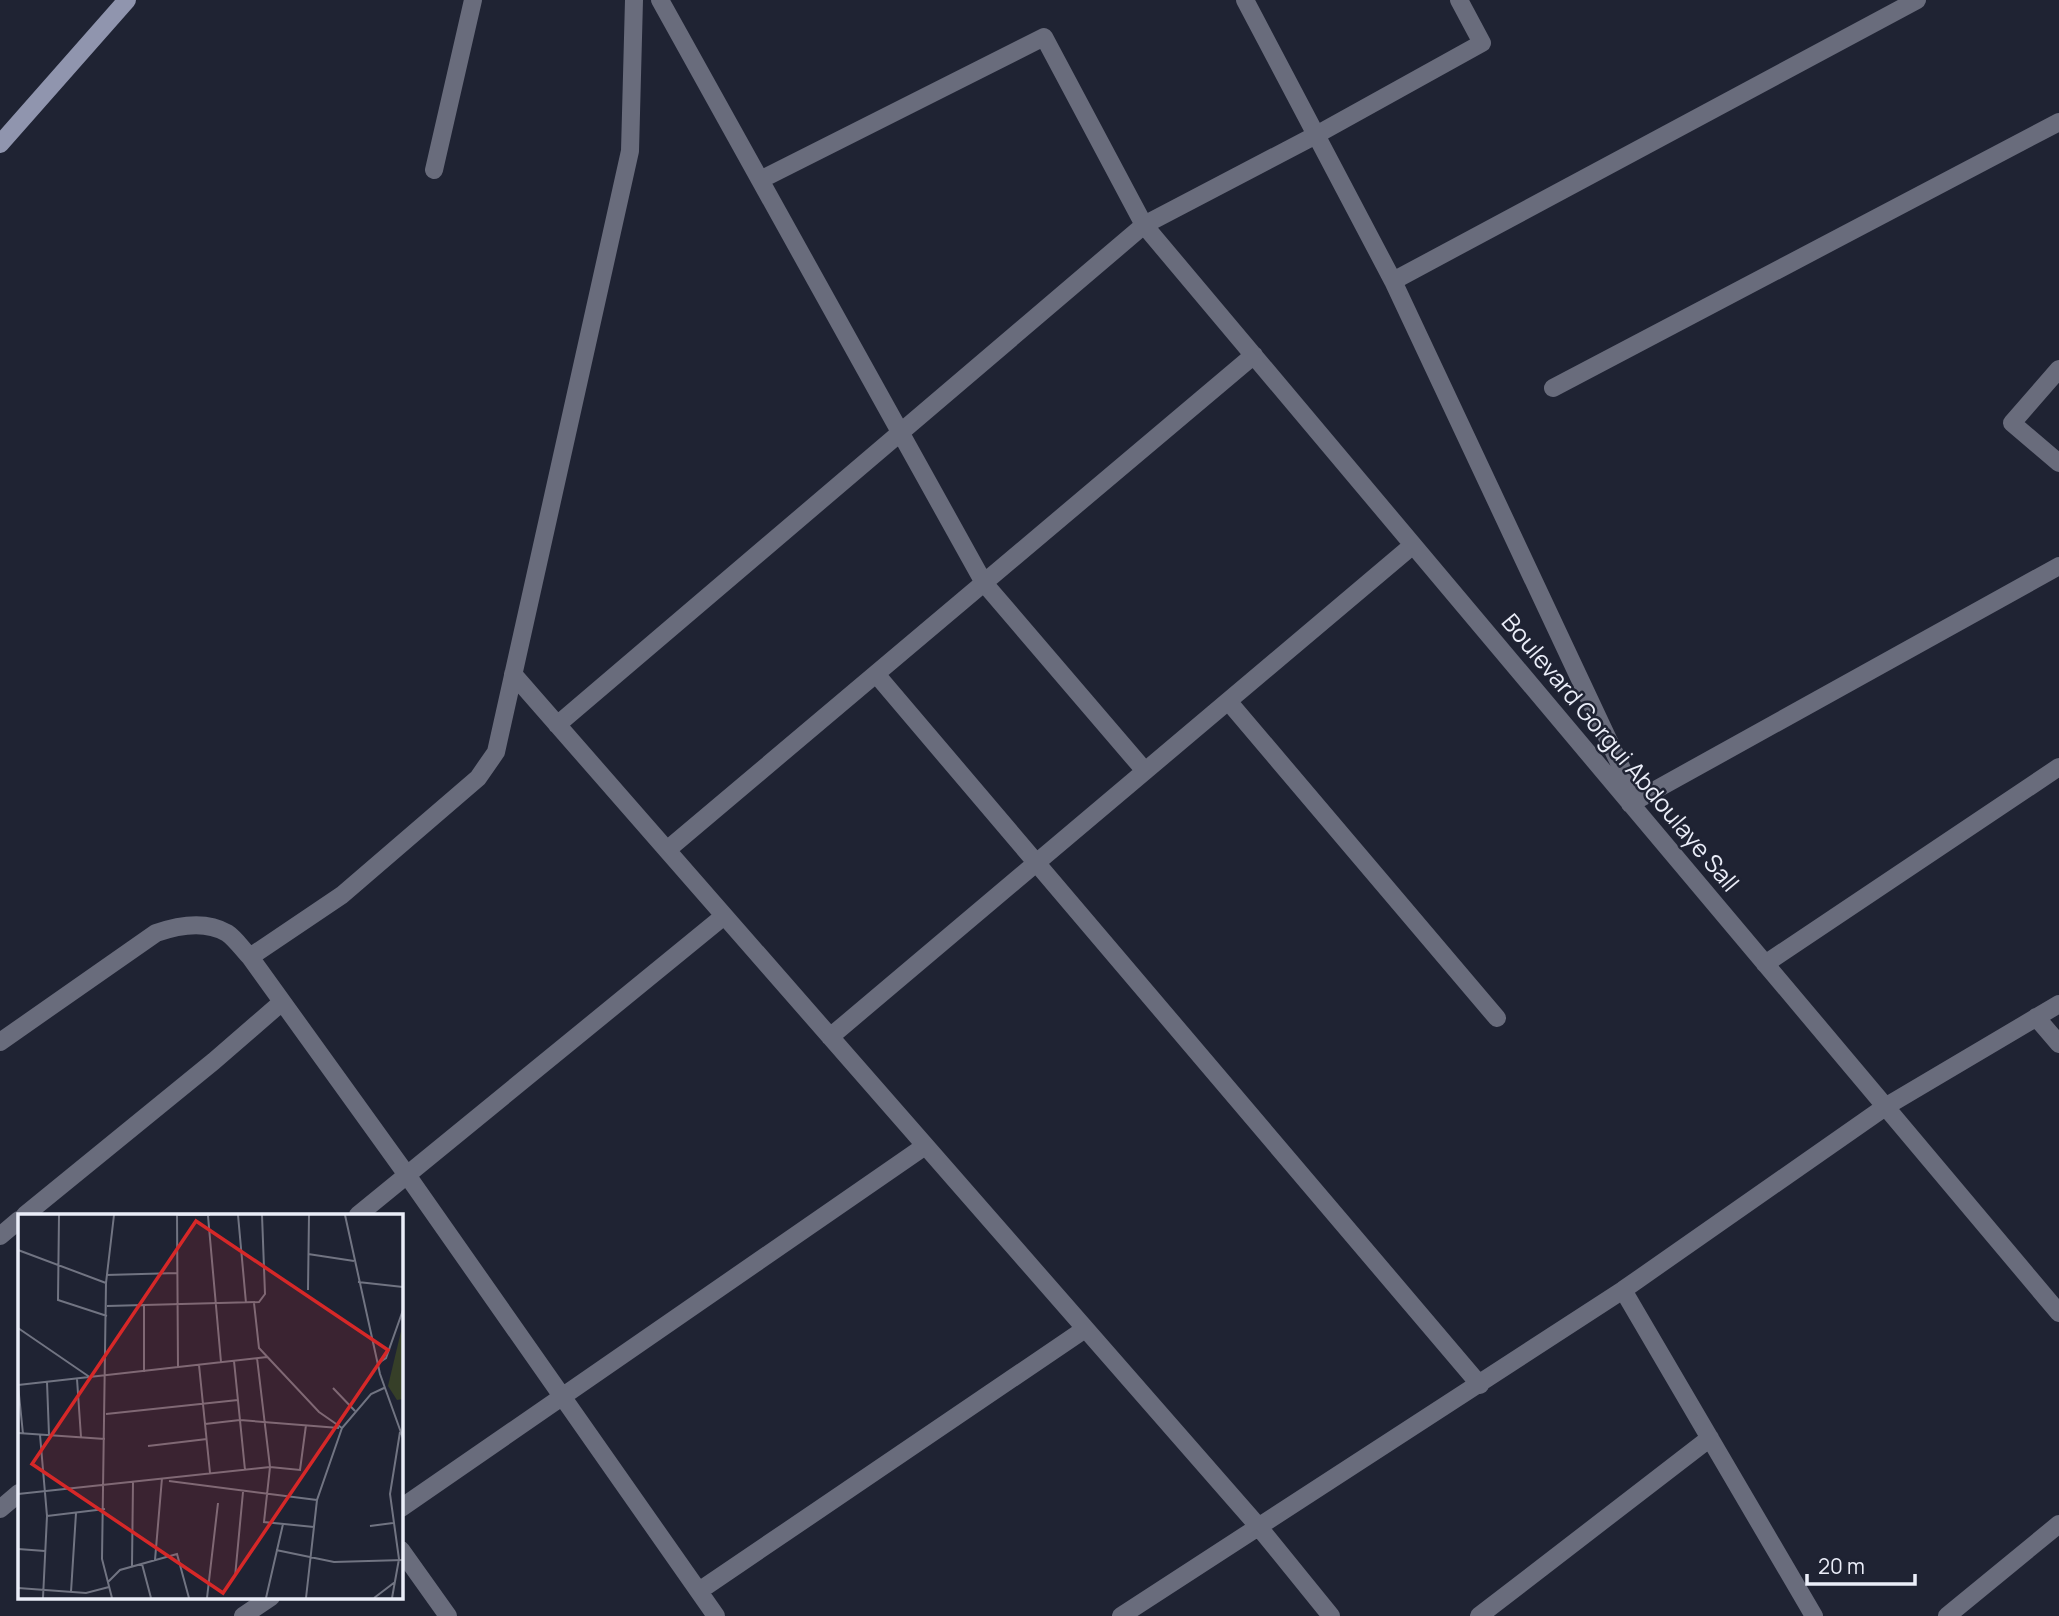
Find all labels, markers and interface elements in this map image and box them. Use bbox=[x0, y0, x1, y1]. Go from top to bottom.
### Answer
street label: Boulevard Gorgui Abdoulaye Sall bbox=[1495, 606, 1747, 898]
inset map bbox=[18, 1214, 402, 1598]
scale bar bbox=[1807, 1542, 1916, 1586]
text: 20 m bbox=[1818, 1552, 1865, 1580]

